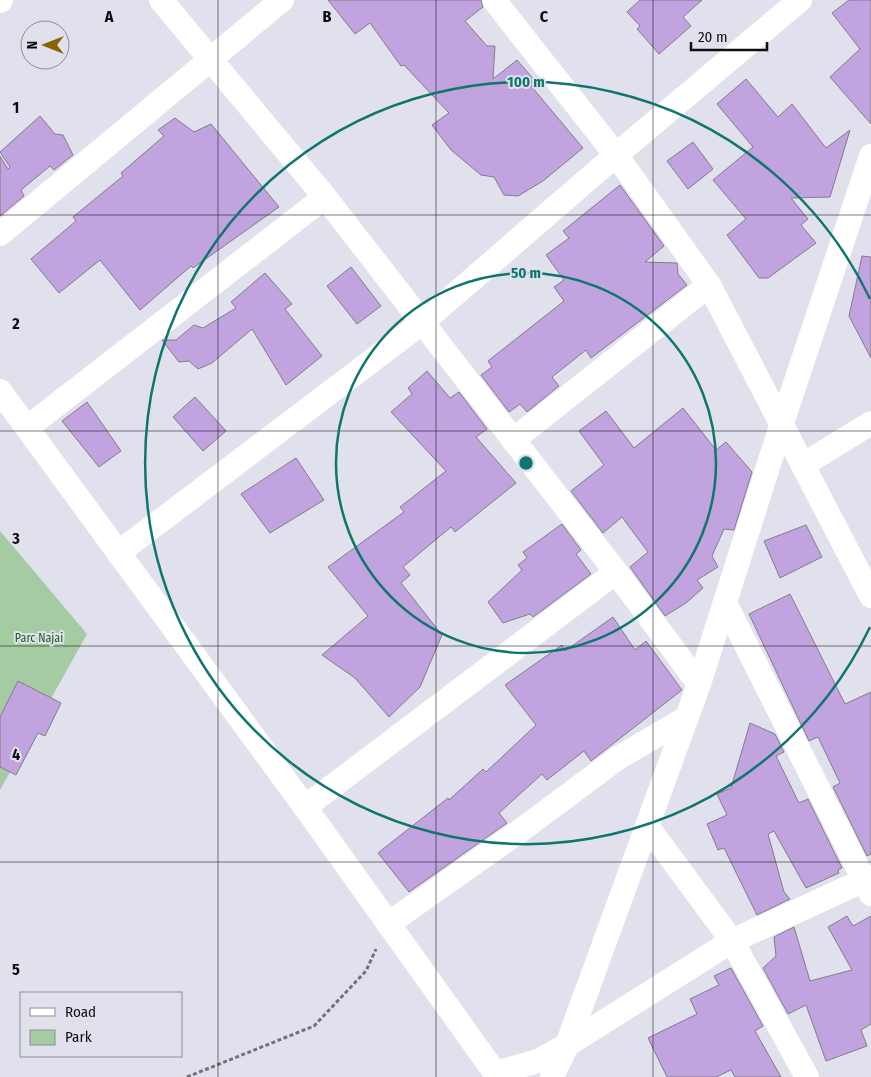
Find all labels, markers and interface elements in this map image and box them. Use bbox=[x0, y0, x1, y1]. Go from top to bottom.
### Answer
text: A bbox=[104, 7, 114, 26]
text: B bbox=[323, 7, 332, 26]
text: C bbox=[540, 7, 549, 26]
north arrow bbox=[20, 20, 70, 70]
scale bar bbox=[691, 20, 767, 52]
text: 20 m bbox=[698, 28, 728, 46]
text: N bbox=[24, 41, 41, 49]
text: 100 m bbox=[507, 73, 545, 91]
text: 1 bbox=[13, 98, 19, 117]
text: 50 m bbox=[511, 264, 541, 282]
text: 2 bbox=[11, 314, 20, 333]
centre of rings bbox=[517, 454, 535, 472]
text: 3 bbox=[11, 529, 20, 548]
park label: Parc Najai bbox=[15, 631, 63, 645]
text: 4 bbox=[12, 745, 20, 764]
text: 5 bbox=[12, 960, 20, 979]
legend bbox=[20, 992, 182, 1057]
text: Road bbox=[65, 1003, 96, 1021]
text: Park bbox=[65, 1028, 92, 1046]

